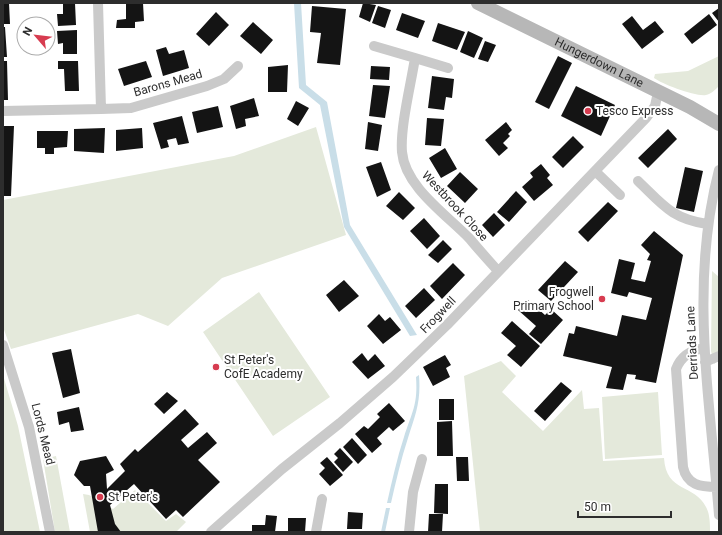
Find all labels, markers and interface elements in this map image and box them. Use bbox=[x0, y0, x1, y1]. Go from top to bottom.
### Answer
north arrow bbox=[16, 16, 56, 56]
text: N bbox=[20, 25, 35, 38]
street label: Hungerdown Lane bbox=[552, 35, 646, 90]
street label: Barons Mead bbox=[132, 67, 204, 99]
place label: Tesco Express bbox=[596, 104, 673, 118]
marker: Tesco Express bbox=[583, 106, 593, 116]
street label: Westbrook Close bbox=[419, 168, 491, 244]
place label: Frogwell Primary School bbox=[513, 285, 594, 313]
street label: Frogwell bbox=[417, 294, 459, 336]
marker: Frogwell Primary School bbox=[597, 294, 607, 304]
street label: Derriads Lane bbox=[683, 306, 701, 380]
place label: St Peter's CofE Academy bbox=[224, 353, 303, 381]
marker: St Peter's CofE Academy bbox=[211, 362, 221, 372]
street label: Lords Mead bbox=[29, 402, 57, 466]
place label: St Peter's bbox=[108, 490, 158, 504]
marker: St Peter's bbox=[95, 492, 105, 502]
scale bar bbox=[578, 493, 671, 519]
text: 50 m bbox=[584, 500, 611, 514]

